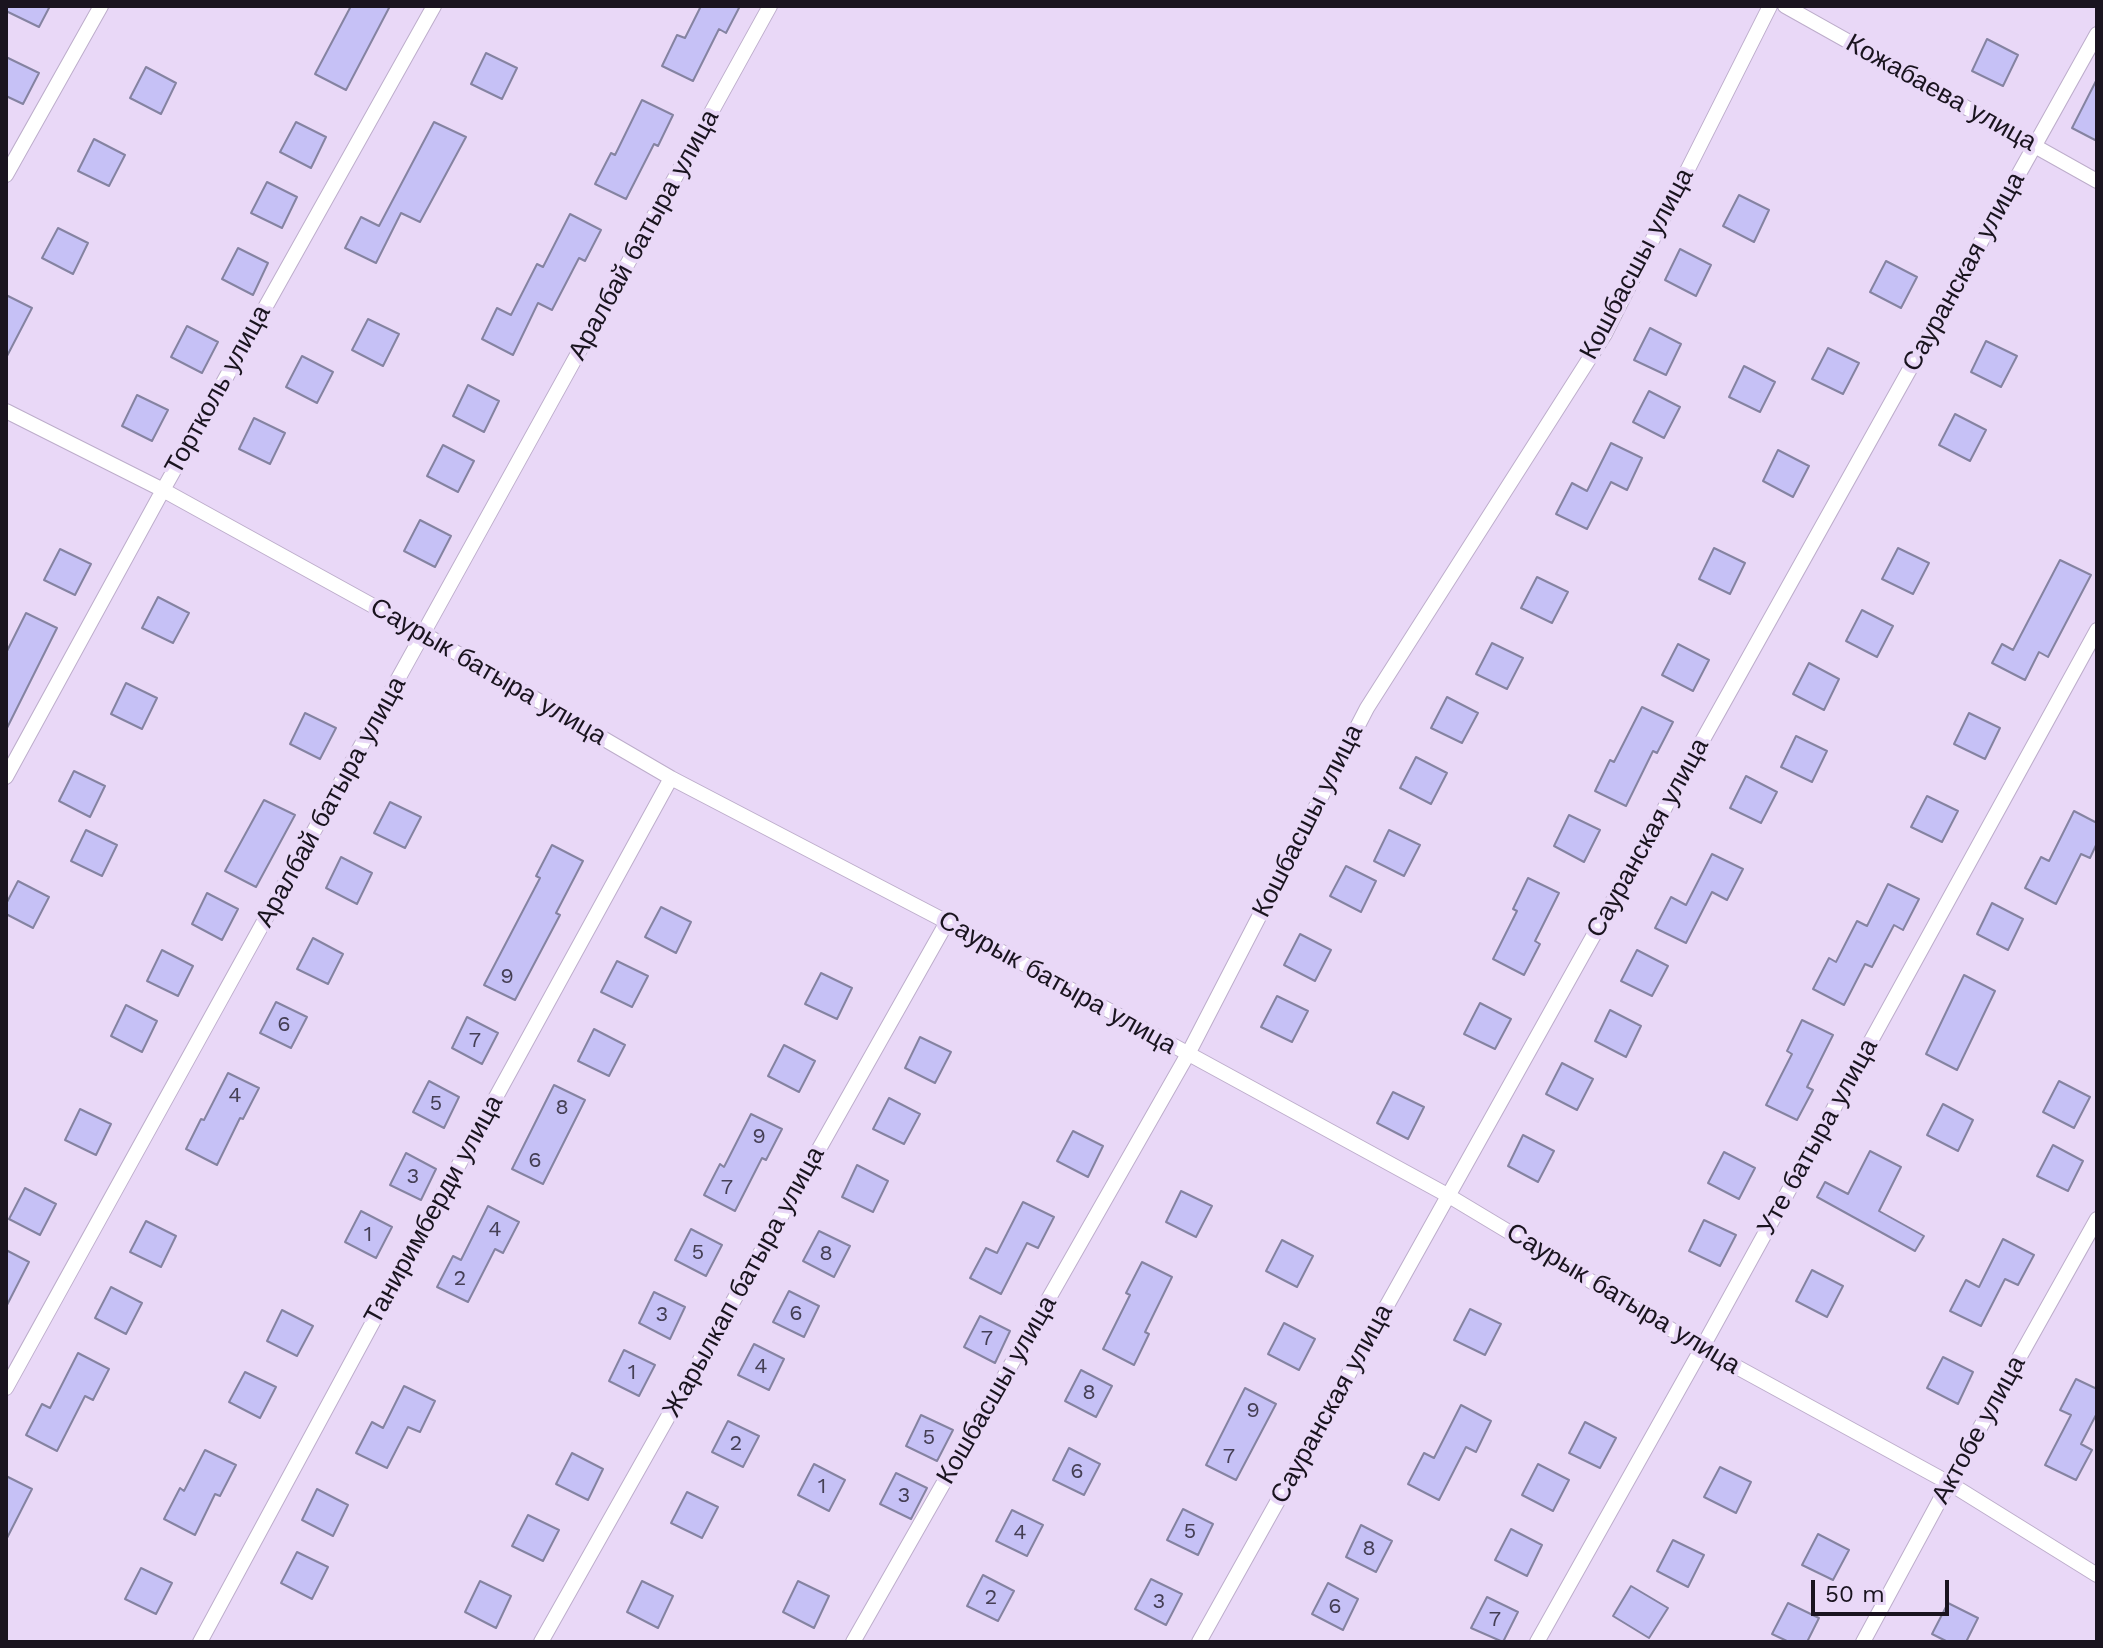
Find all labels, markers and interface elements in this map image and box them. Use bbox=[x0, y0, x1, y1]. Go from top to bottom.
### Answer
street label: Кожабаева улица bbox=[1840, 28, 2042, 158]
street label: Аралбай батыра улица bbox=[562, 104, 726, 366]
street label: Кошбасшы улица bbox=[1573, 163, 1701, 365]
street label: Сауранская улица bbox=[1896, 167, 2032, 377]
street label: Тортколь улица bbox=[159, 300, 277, 480]
street label: Саурык батыра улица bbox=[364, 592, 612, 752]
street label: Аралбай батыра улица bbox=[249, 671, 413, 933]
street label: Кошбасшы улица bbox=[1246, 719, 1370, 923]
street label: Сауранская улица bbox=[1580, 733, 1716, 943]
street label: Саурык батыра улица bbox=[933, 905, 1181, 1061]
house number: 9 bbox=[500, 964, 514, 990]
house number: 6 bbox=[277, 1012, 291, 1038]
house number: 7 bbox=[469, 1028, 481, 1054]
street label: Уте батыра улица bbox=[1751, 1033, 1885, 1241]
house number: 4 bbox=[228, 1083, 242, 1109]
street label: Таниримберди улица bbox=[358, 1090, 510, 1330]
house number: 5 bbox=[430, 1091, 442, 1117]
house number: 8 bbox=[555, 1095, 569, 1121]
house number: 9 bbox=[752, 1124, 766, 1150]
street label: Жарылкап батыра улица bbox=[657, 1141, 831, 1423]
house number: 6 bbox=[528, 1148, 542, 1174]
house number: 3 bbox=[407, 1164, 419, 1190]
house number: 7 bbox=[721, 1175, 733, 1201]
house number: 4 bbox=[488, 1217, 502, 1243]
street label: Саурык батыра улица bbox=[1500, 1217, 1746, 1381]
house number: 1 bbox=[364, 1222, 372, 1248]
house number: 5 bbox=[692, 1240, 704, 1266]
house number: 8 bbox=[819, 1241, 833, 1267]
house number: 2 bbox=[454, 1266, 466, 1292]
street label: Кошбасшы улица bbox=[930, 1290, 1064, 1490]
street label: Сауранская улица bbox=[1264, 1299, 1400, 1509]
house number: 6 bbox=[789, 1301, 803, 1327]
house number: 3 bbox=[656, 1302, 668, 1328]
house number: 7 bbox=[981, 1326, 993, 1352]
street label: Актобе улица bbox=[1925, 1351, 2033, 1509]
house number: 4 bbox=[754, 1354, 768, 1380]
house number: 1 bbox=[628, 1360, 636, 1386]
house number: 8 bbox=[1082, 1380, 1096, 1406]
house number: 9 bbox=[1246, 1398, 1260, 1424]
house number: 5 bbox=[923, 1425, 935, 1451]
house number: 2 bbox=[730, 1431, 742, 1457]
house number: 7 bbox=[1223, 1444, 1235, 1470]
house number: 6 bbox=[1070, 1459, 1084, 1485]
house number: 1 bbox=[818, 1474, 826, 1500]
house number: 3 bbox=[898, 1483, 910, 1509]
house number: 5 bbox=[1184, 1519, 1196, 1545]
house number: 4 bbox=[1013, 1520, 1027, 1546]
house number: 8 bbox=[1362, 1536, 1376, 1562]
scale bar bbox=[1815, 1564, 1953, 1614]
text: 50 m bbox=[1825, 1580, 1885, 1608]
house number: 2 bbox=[985, 1585, 997, 1611]
house number: 3 bbox=[1153, 1589, 1165, 1615]
house number: 6 bbox=[1328, 1594, 1342, 1620]
house number: 7 bbox=[1489, 1607, 1501, 1633]

